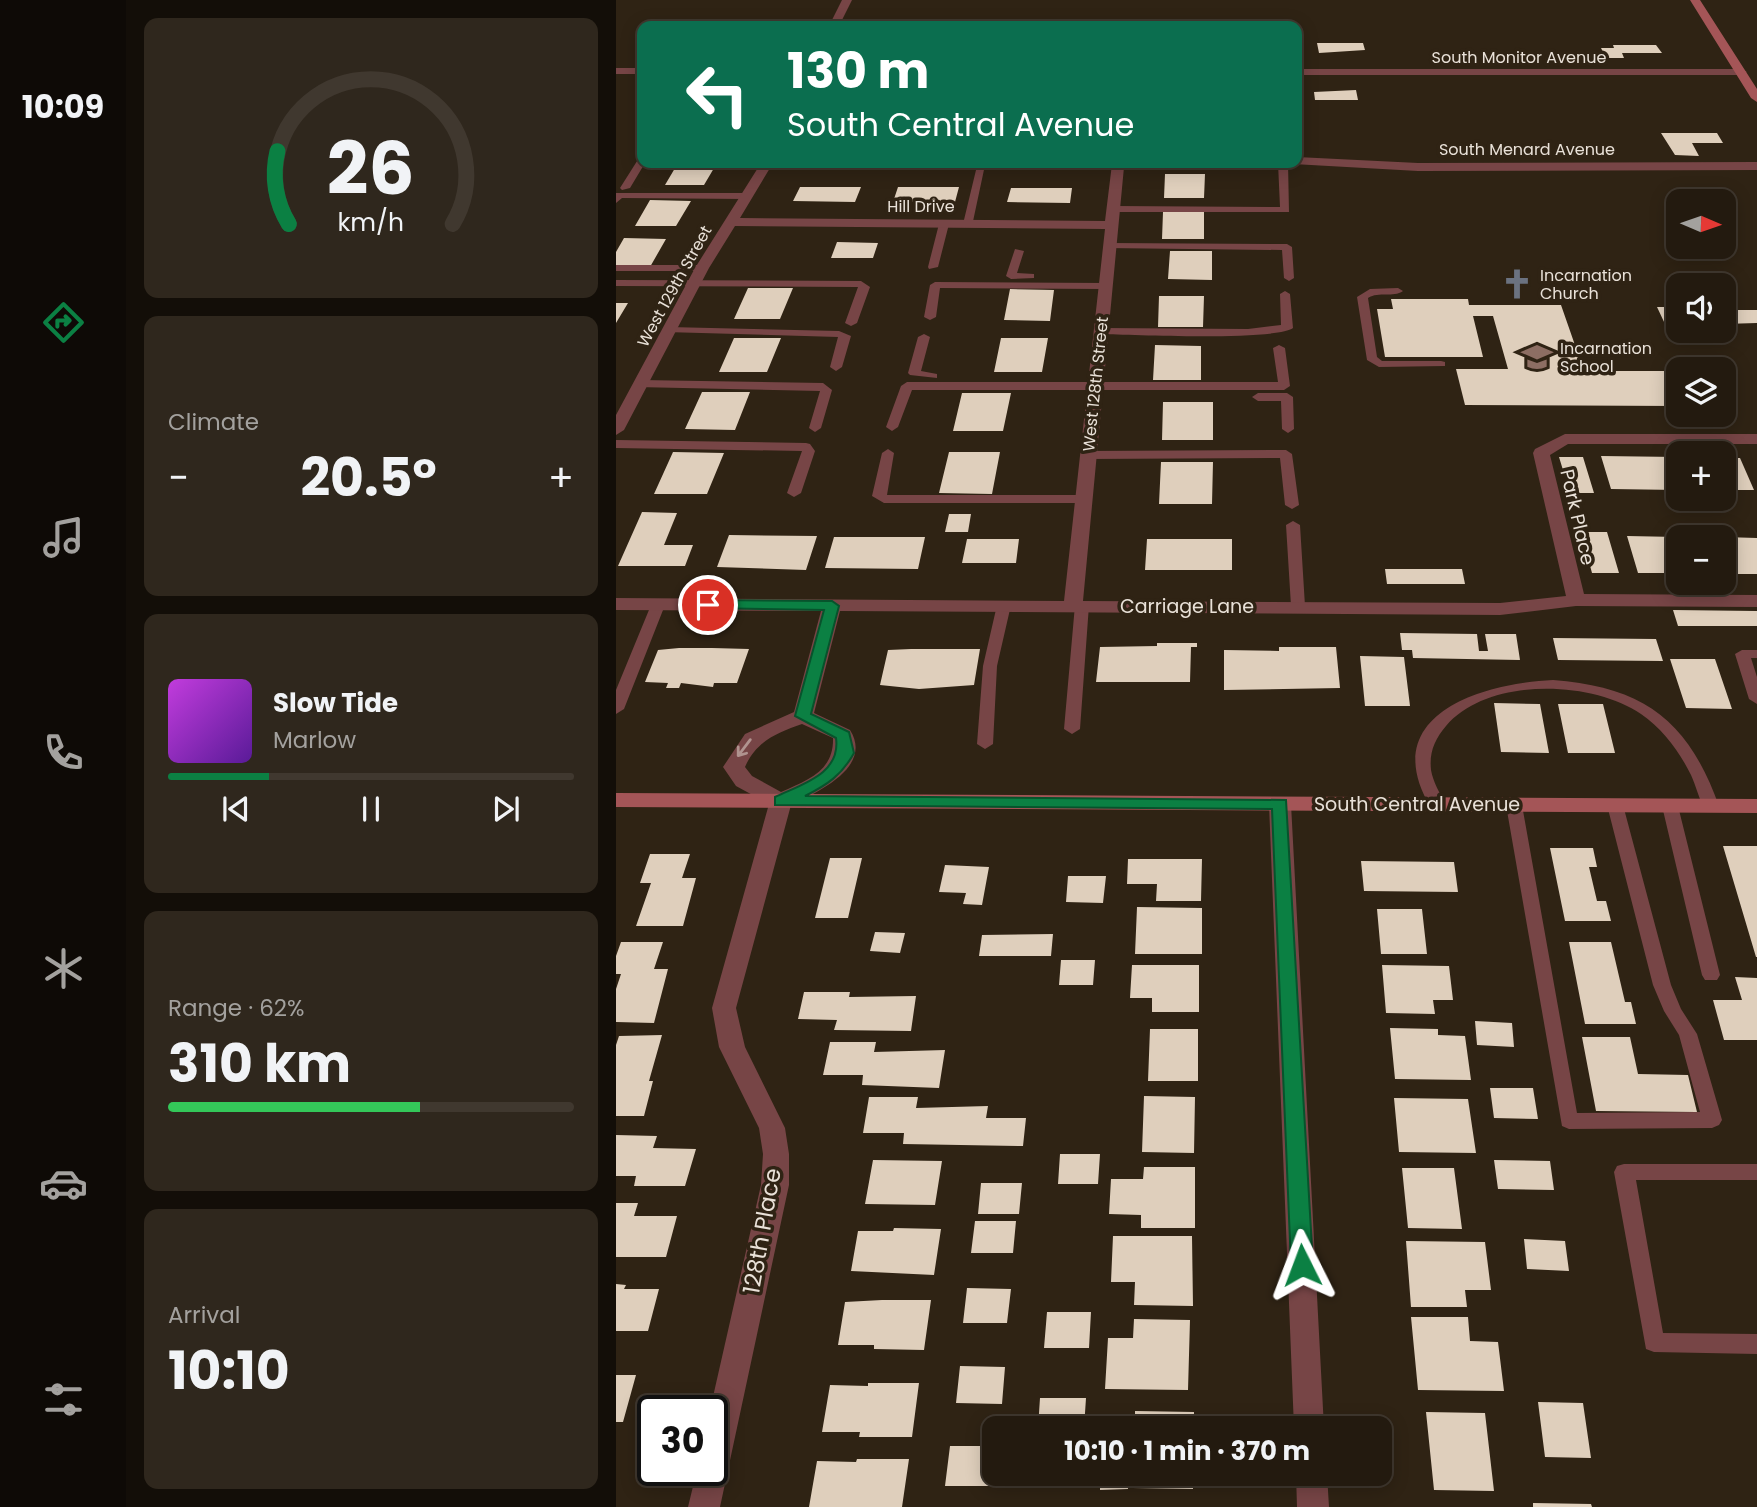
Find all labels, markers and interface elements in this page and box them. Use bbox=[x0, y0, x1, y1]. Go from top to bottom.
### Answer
text: 130 m bbox=[787, 37, 929, 105]
street label: South Monitor Avenue bbox=[1432, 46, 1606, 69]
icon: left bbox=[672, 49, 763, 140]
text: 10:09 bbox=[22, 84, 104, 129]
text: South Central Avenue bbox=[787, 102, 1134, 147]
text: 26 bbox=[327, 118, 415, 219]
street label: South Menard Avenue bbox=[1439, 138, 1615, 161]
north arrow bbox=[1666, 189, 1736, 259]
map controls bbox=[1666, 189, 1736, 595]
street label: Hill Drive bbox=[887, 195, 955, 218]
text: km/h bbox=[338, 205, 404, 240]
street label: West 129th Street bbox=[632, 221, 717, 351]
place label: Incarnation Church bbox=[1540, 264, 1632, 305]
church icon: Incarnation Church bbox=[1500, 267, 1534, 301]
button: sound bbox=[1666, 273, 1736, 343]
icon: directions bbox=[39, 298, 88, 347]
street label: West 128th Street bbox=[1077, 315, 1114, 453]
place label: Incarnation School bbox=[1560, 337, 1652, 378]
school or university icon: Incarnation School bbox=[1520, 340, 1554, 374]
button: layers bbox=[1666, 357, 1736, 427]
text: Climate bbox=[168, 406, 259, 438]
text: 20.5° bbox=[300, 441, 437, 514]
button: + bbox=[1666, 441, 1736, 511]
text: − bbox=[168, 451, 189, 504]
text: + bbox=[548, 451, 574, 504]
street label: Park Place bbox=[1553, 467, 1602, 568]
icon: music bbox=[39, 513, 88, 562]
button: − bbox=[1666, 525, 1736, 595]
pin bbox=[678, 575, 738, 635]
icon: arrive bbox=[689, 586, 727, 624]
street label: Carriage Lane bbox=[1120, 593, 1254, 620]
text: Slow Tide bbox=[273, 685, 398, 721]
text: Marlow bbox=[273, 724, 356, 756]
icon: phone bbox=[39, 728, 88, 777]
one-way arrow bbox=[737, 739, 752, 757]
icon: previous bbox=[217, 790, 255, 828]
icon: pause bbox=[352, 790, 390, 828]
icon: next bbox=[487, 790, 525, 828]
street label: South Central Avenue bbox=[1314, 791, 1520, 818]
icon: climate bbox=[39, 944, 88, 993]
text: Range · 62% bbox=[168, 992, 305, 1024]
text: 310 km bbox=[168, 1027, 351, 1100]
icon: car bbox=[39, 1159, 88, 1208]
street label: 128th Place bbox=[735, 1166, 789, 1296]
position arrow bbox=[1265, 1228, 1339, 1302]
text: Arrival bbox=[168, 1299, 240, 1331]
text: 10:10 bbox=[168, 1334, 290, 1407]
icon: filters bbox=[39, 1375, 88, 1424]
speed limit sign: 30 bbox=[637, 1395, 728, 1486]
text: 10:10 · 1 min · 370 m bbox=[1064, 1433, 1310, 1469]

